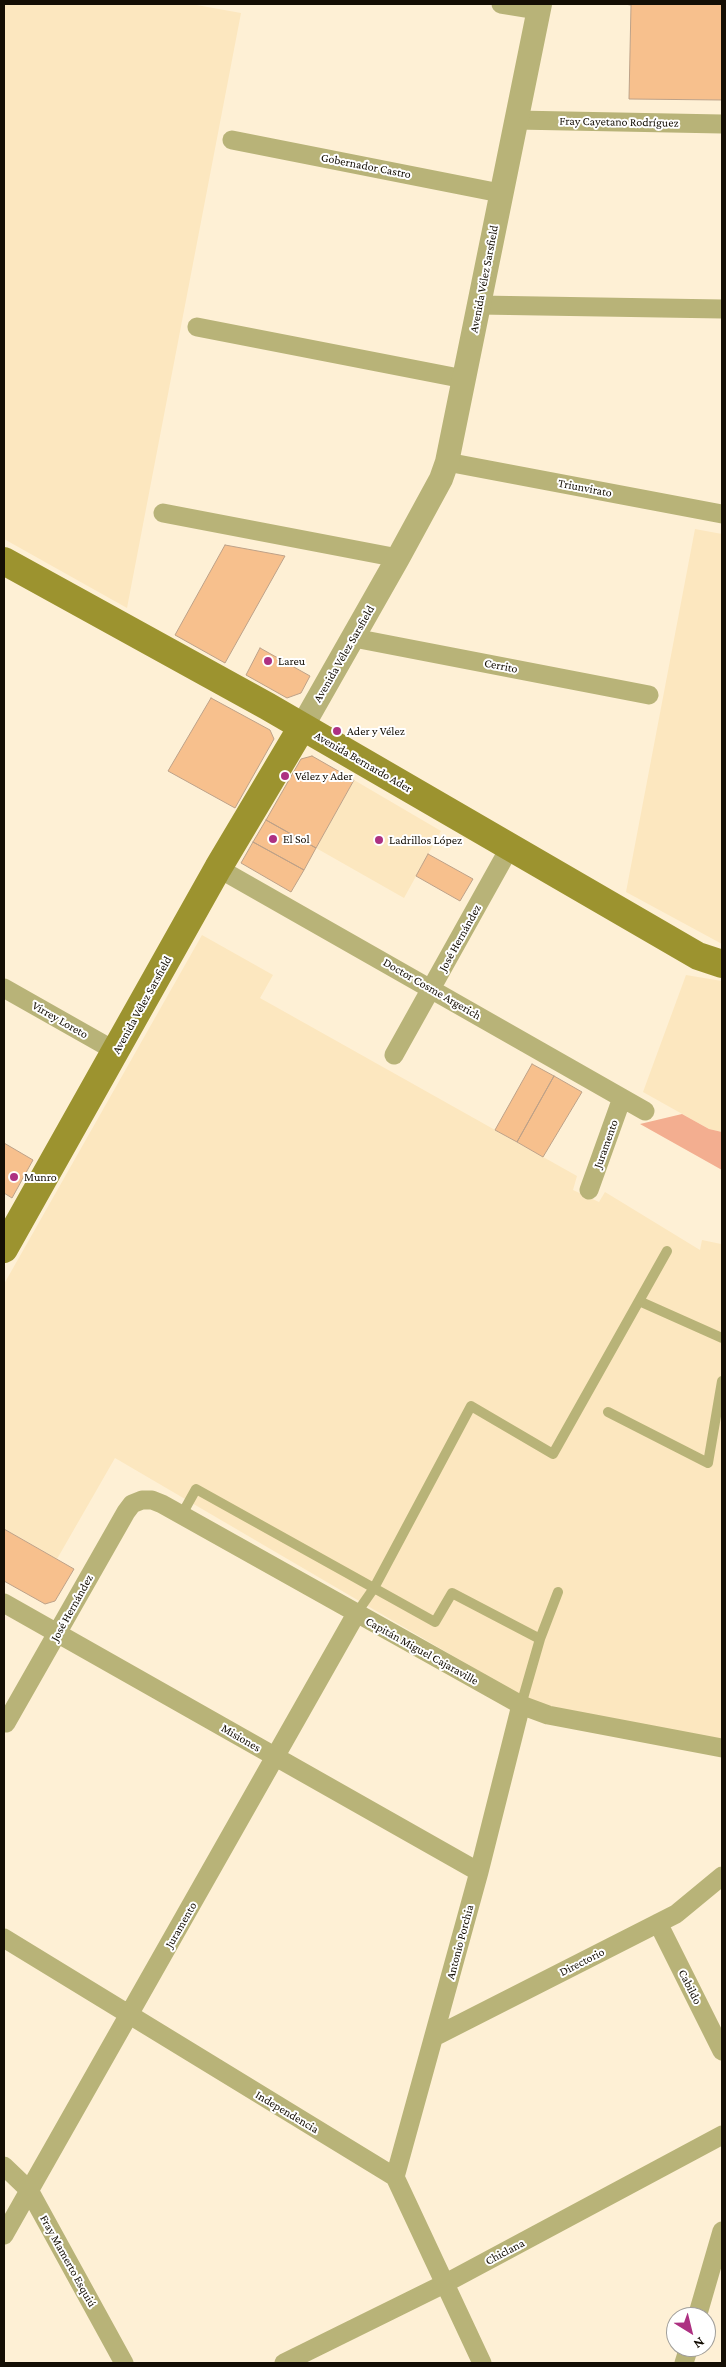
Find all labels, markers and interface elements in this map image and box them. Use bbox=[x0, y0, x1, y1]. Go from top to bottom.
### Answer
street label: Fray Cayetano Rodríguez bbox=[559, 114, 679, 130]
street label: Gobernador Castro bbox=[320, 150, 412, 182]
street label: Avenida Vélez Sarsfield bbox=[466, 224, 502, 334]
street label: Triunvirato bbox=[557, 476, 613, 500]
street label: Avenida Vélez Sarsfield bbox=[310, 603, 378, 705]
place label: Lareu bbox=[278, 654, 305, 668]
marker: Lareu bbox=[262, 655, 274, 667]
street label: Cerrito bbox=[483, 656, 519, 676]
place label: Ader y Vélez bbox=[347, 724, 405, 738]
marker: Ader y Vélez bbox=[331, 725, 343, 737]
street label: Avenida Bernardo Ader bbox=[312, 728, 414, 796]
place label: Vélez y Ader bbox=[295, 769, 353, 783]
marker: Vélez y Ader bbox=[279, 770, 291, 782]
place label: El Sol bbox=[283, 832, 310, 846]
marker: El Sol bbox=[267, 833, 279, 845]
place label: Ladrillos López bbox=[389, 833, 462, 847]
marker: Ladrillos López bbox=[373, 834, 385, 846]
street label: José Hernández bbox=[436, 902, 484, 974]
street label: Avenida Vélez Sarsfield bbox=[109, 954, 175, 1056]
street label: Doctor Cosme Argerich bbox=[380, 955, 484, 1023]
street label: Virrey Loreto bbox=[29, 998, 91, 1042]
street label: Juramento bbox=[591, 1118, 621, 1170]
place label: Munro bbox=[24, 1170, 57, 1184]
marker: Munro bbox=[8, 1171, 20, 1183]
street label: José Hernández bbox=[48, 1572, 96, 1644]
street label: Capitán Miguel Cajaraville bbox=[363, 1614, 481, 1688]
street label: Misiones bbox=[219, 1721, 263, 1755]
street label: Juramento bbox=[162, 1899, 200, 1951]
street label: Antonio Porchia bbox=[443, 1903, 477, 1981]
street label: Directorio bbox=[557, 1945, 607, 1979]
street label: Cabildo bbox=[675, 1967, 705, 2007]
street label: Independencia bbox=[253, 2087, 321, 2137]
street label: Fray Mamerto Esquiú bbox=[37, 2212, 99, 2310]
street label: Chiclana bbox=[483, 2236, 527, 2268]
north arrow bbox=[666, 2307, 716, 2357]
text: N bbox=[691, 2334, 708, 2353]

